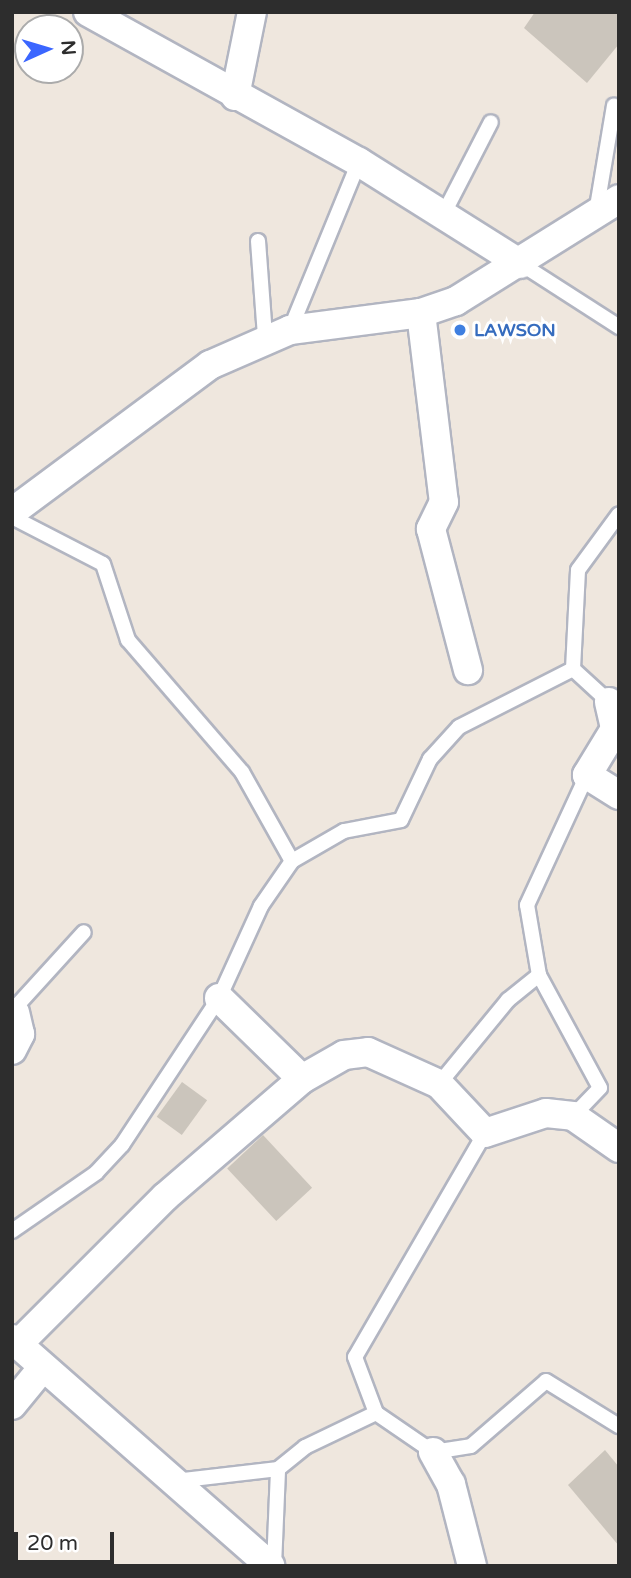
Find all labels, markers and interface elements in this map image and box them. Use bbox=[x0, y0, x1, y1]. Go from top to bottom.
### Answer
north arrow bbox=[14, 14, 84, 84]
text: N bbox=[56, 39, 79, 56]
place label: LAWSON bbox=[474, 319, 556, 341]
marker: LAWSON bbox=[452, 322, 468, 338]
scale bar bbox=[18, 1518, 117, 1562]
text: 20 m bbox=[27, 1531, 78, 1556]

